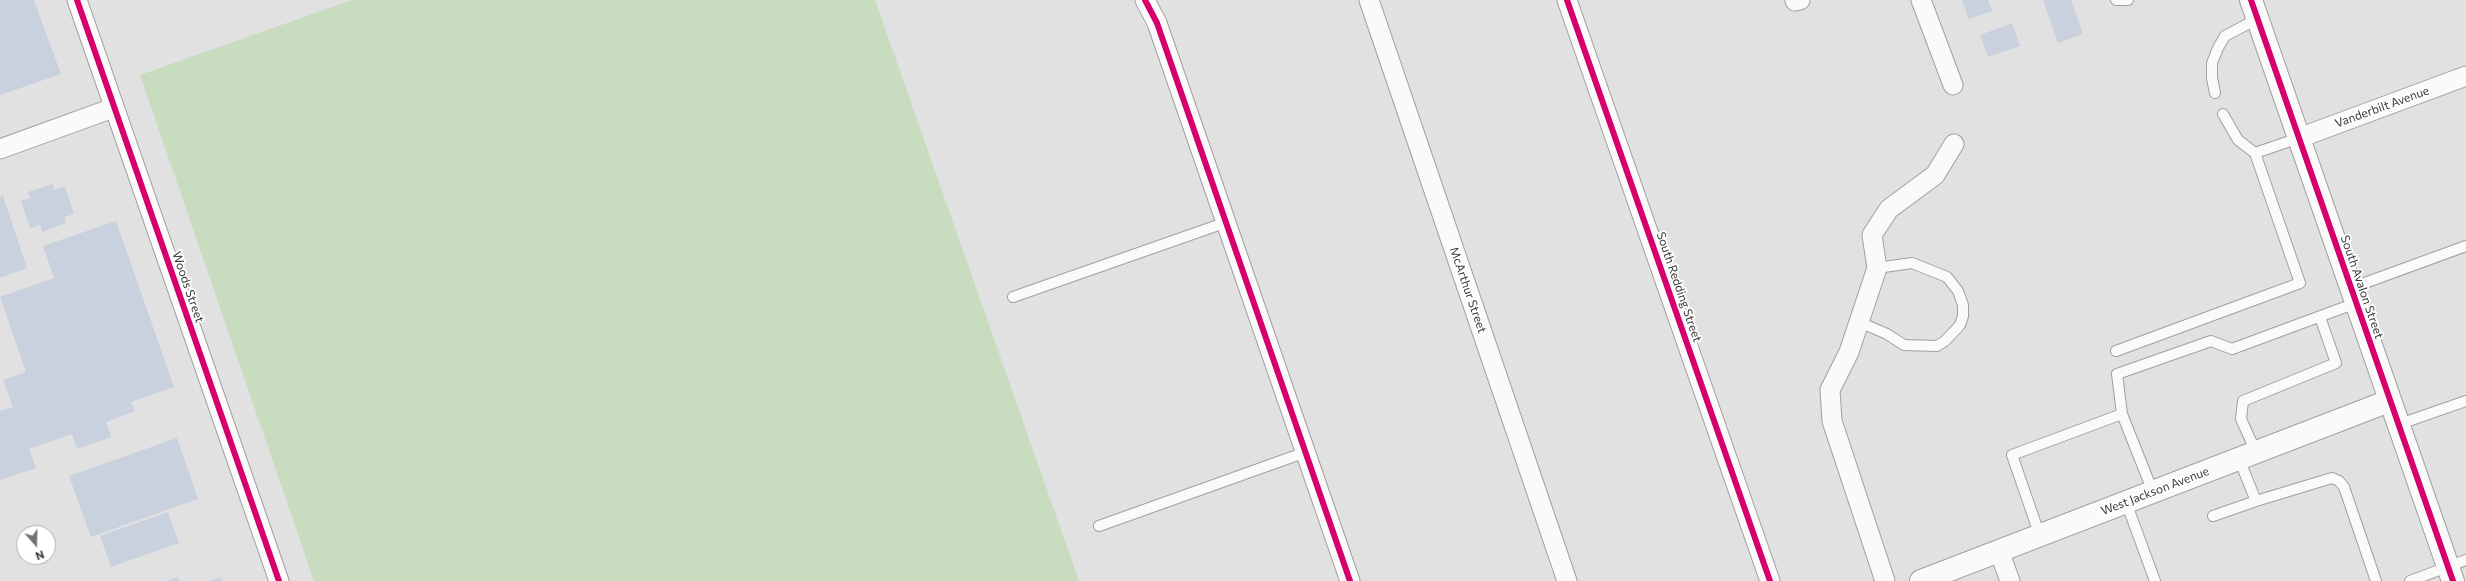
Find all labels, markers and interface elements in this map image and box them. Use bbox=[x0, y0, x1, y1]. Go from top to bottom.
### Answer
street label: Vanderbilt Avenue bbox=[2333, 83, 2431, 131]
street label: South Redding Street bbox=[1653, 230, 1705, 344]
street label: South Avalon Street bbox=[2338, 233, 2386, 341]
street label: McArthur Street bbox=[1447, 245, 1489, 335]
street label: Woods Street bbox=[169, 250, 207, 324]
street label: West Jackson Avenue bbox=[2099, 464, 2211, 518]
north arrow bbox=[16, 525, 56, 565]
text: N bbox=[34, 548, 46, 563]

